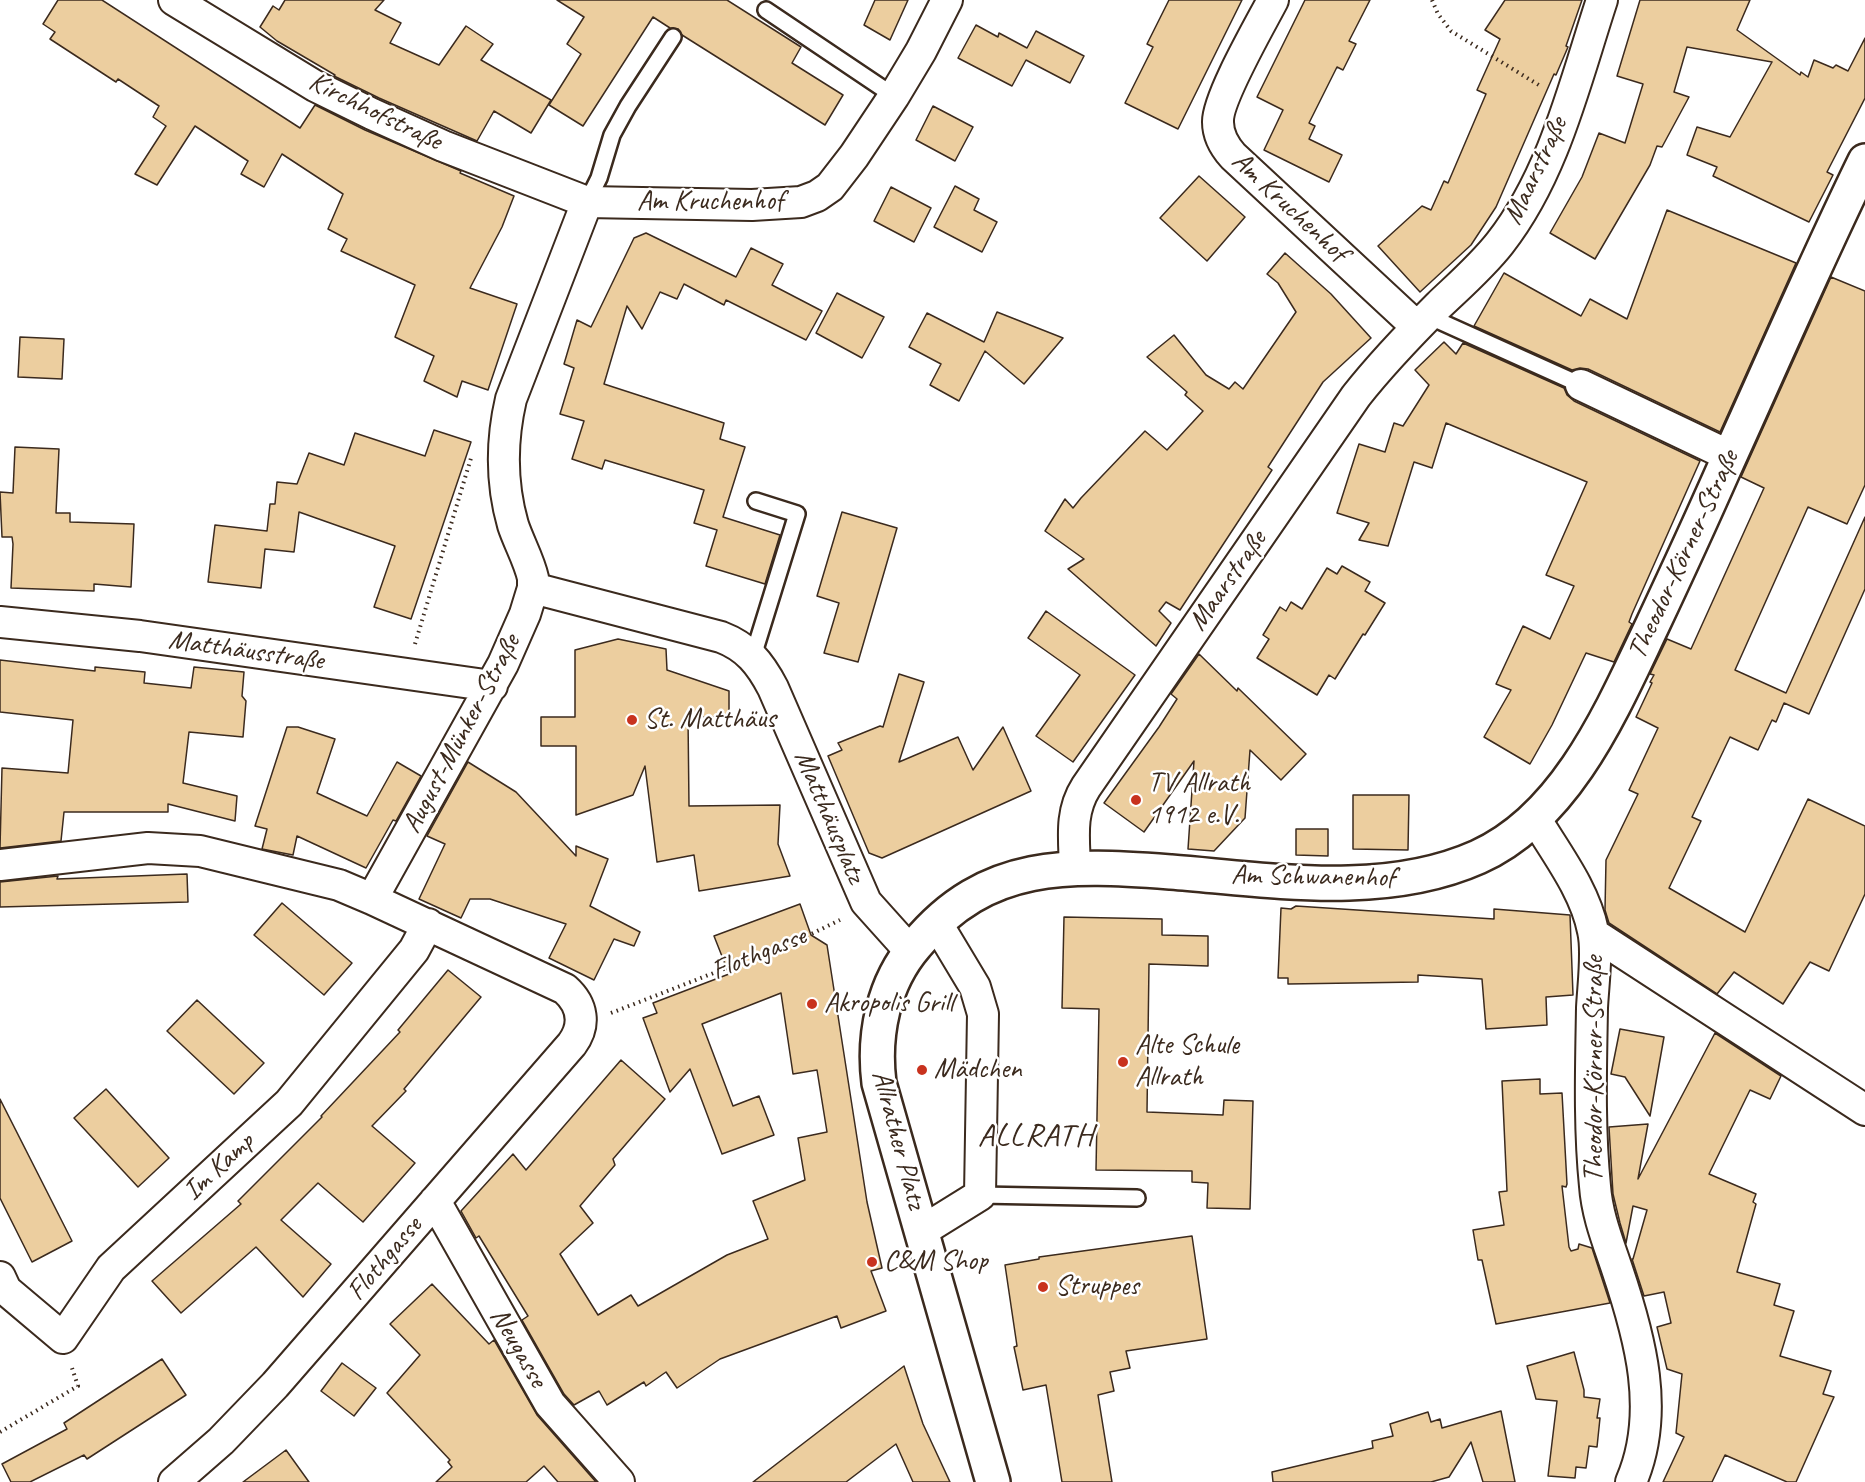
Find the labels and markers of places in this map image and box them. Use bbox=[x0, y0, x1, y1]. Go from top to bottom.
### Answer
place label: St. Matthäus bbox=[644, 703, 776, 737]
marker: St. Matthäus bbox=[625, 713, 639, 727]
place label: TV Allrath 1912 e.V. bbox=[1148, 767, 1250, 833]
marker: TV Allrath 1912 e.V. bbox=[1129, 793, 1143, 807]
place label: Akropolis Grill bbox=[824, 987, 954, 1021]
marker: Akropolis Grill bbox=[805, 997, 819, 1011]
place label: Alte Schule Allrath bbox=[1135, 1029, 1239, 1095]
place label: Mädchen bbox=[934, 1053, 1022, 1087]
marker: Alte Schule Allrath bbox=[1116, 1055, 1130, 1069]
marker: Mädchen bbox=[915, 1063, 929, 1077]
place label: C&M Shop bbox=[884, 1245, 988, 1279]
marker: C&M Shop bbox=[865, 1255, 879, 1269]
place label: Struppes bbox=[1055, 1270, 1139, 1304]
marker: Struppes bbox=[1036, 1280, 1050, 1294]

